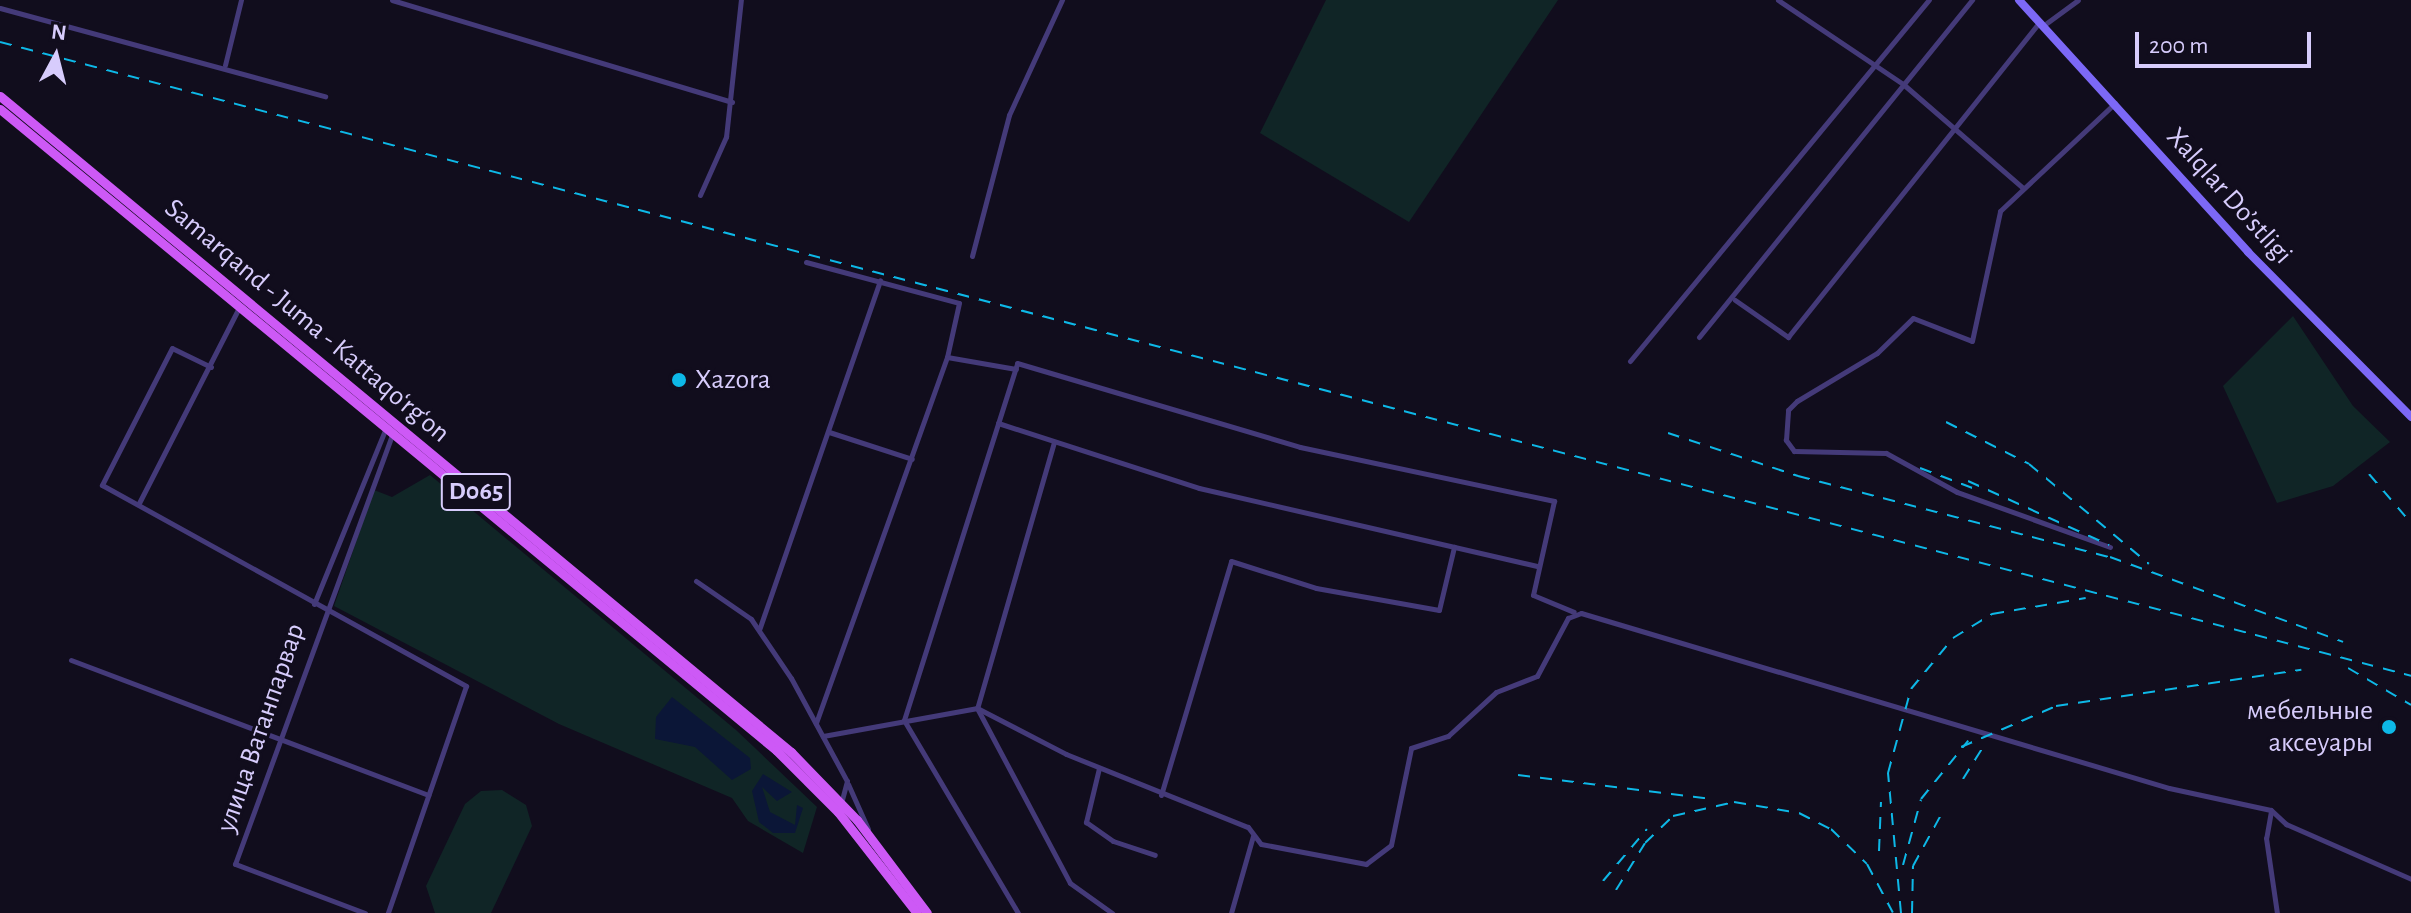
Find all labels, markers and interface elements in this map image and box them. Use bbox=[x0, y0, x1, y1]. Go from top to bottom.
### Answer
north arrow bbox=[16, 16, 96, 96]
scale bar bbox=[2139, 16, 2315, 66]
text: N bbox=[50, 20, 68, 44]
text: 200 m bbox=[2149, 34, 2208, 58]
street label: Xalqlar Do’stligi bbox=[2159, 121, 2299, 271]
street label: Samarqand - Juma - Kattaqo‘rg‘on bbox=[158, 192, 456, 450]
place label: Xazora bbox=[695, 363, 771, 397]
marker: Xazora bbox=[670, 371, 688, 389]
road number: D065 bbox=[440, 470, 512, 514]
street label: улица Ватанпарвар bbox=[210, 619, 312, 837]
place label: мебельные аксеуары bbox=[2247, 694, 2373, 760]
marker: мебельные аксеуары bbox=[2380, 718, 2398, 736]

